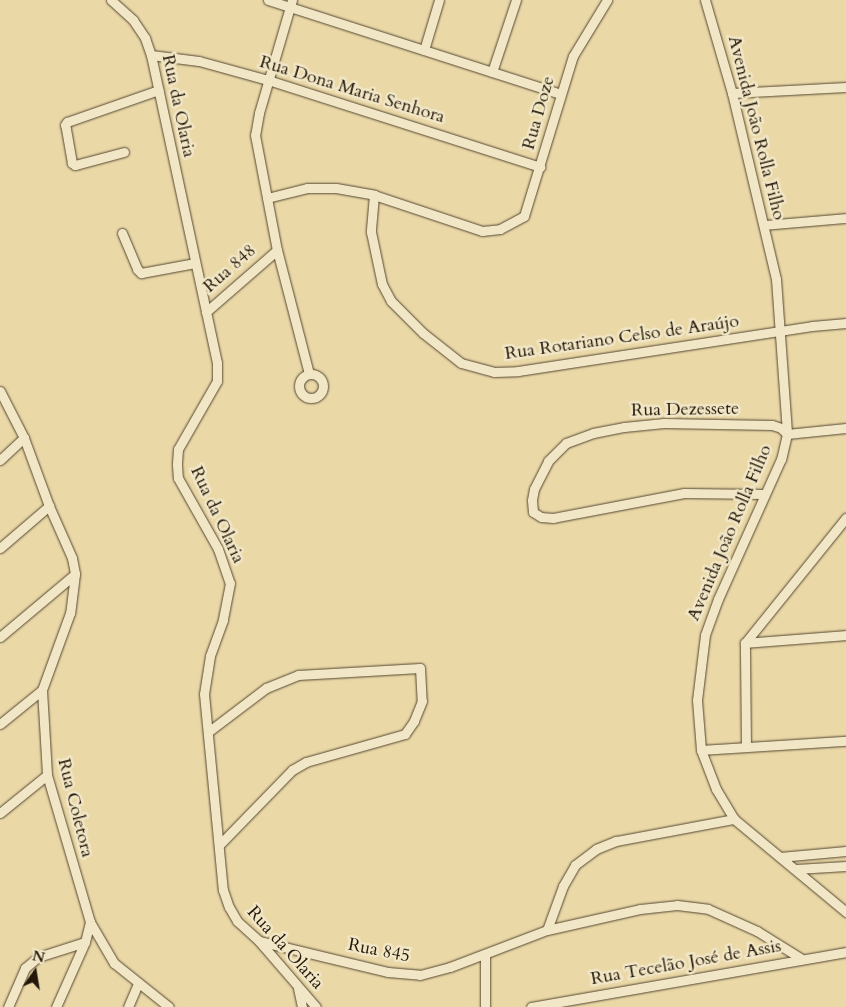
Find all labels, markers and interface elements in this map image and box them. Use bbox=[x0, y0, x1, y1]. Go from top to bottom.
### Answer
street label: Avenida João Rolla Filho bbox=[723, 34, 789, 222]
street label: Rua Dona Maria Senhora bbox=[257, 52, 447, 128]
street label: Rua da Olaria bbox=[157, 53, 199, 159]
street label: Rua Doze bbox=[518, 74, 560, 152]
street label: Rua 848 bbox=[199, 240, 261, 298]
street label: Rua Rotariano Celso de Araújo bbox=[503, 311, 741, 365]
street label: Rua Dezessete bbox=[631, 398, 739, 422]
street label: Avenida João Rolla Filho bbox=[683, 442, 777, 624]
street label: Rua da Olaria bbox=[185, 463, 249, 567]
street label: Rua Coletora bbox=[52, 756, 98, 860]
street label: Rua da Olaria bbox=[242, 902, 328, 994]
street label: Rua 845 bbox=[346, 934, 412, 968]
street label: Rua Tecelão José de Assis bbox=[589, 936, 783, 990]
text: N bbox=[30, 946, 47, 968]
north arrow bbox=[10, 947, 60, 997]

